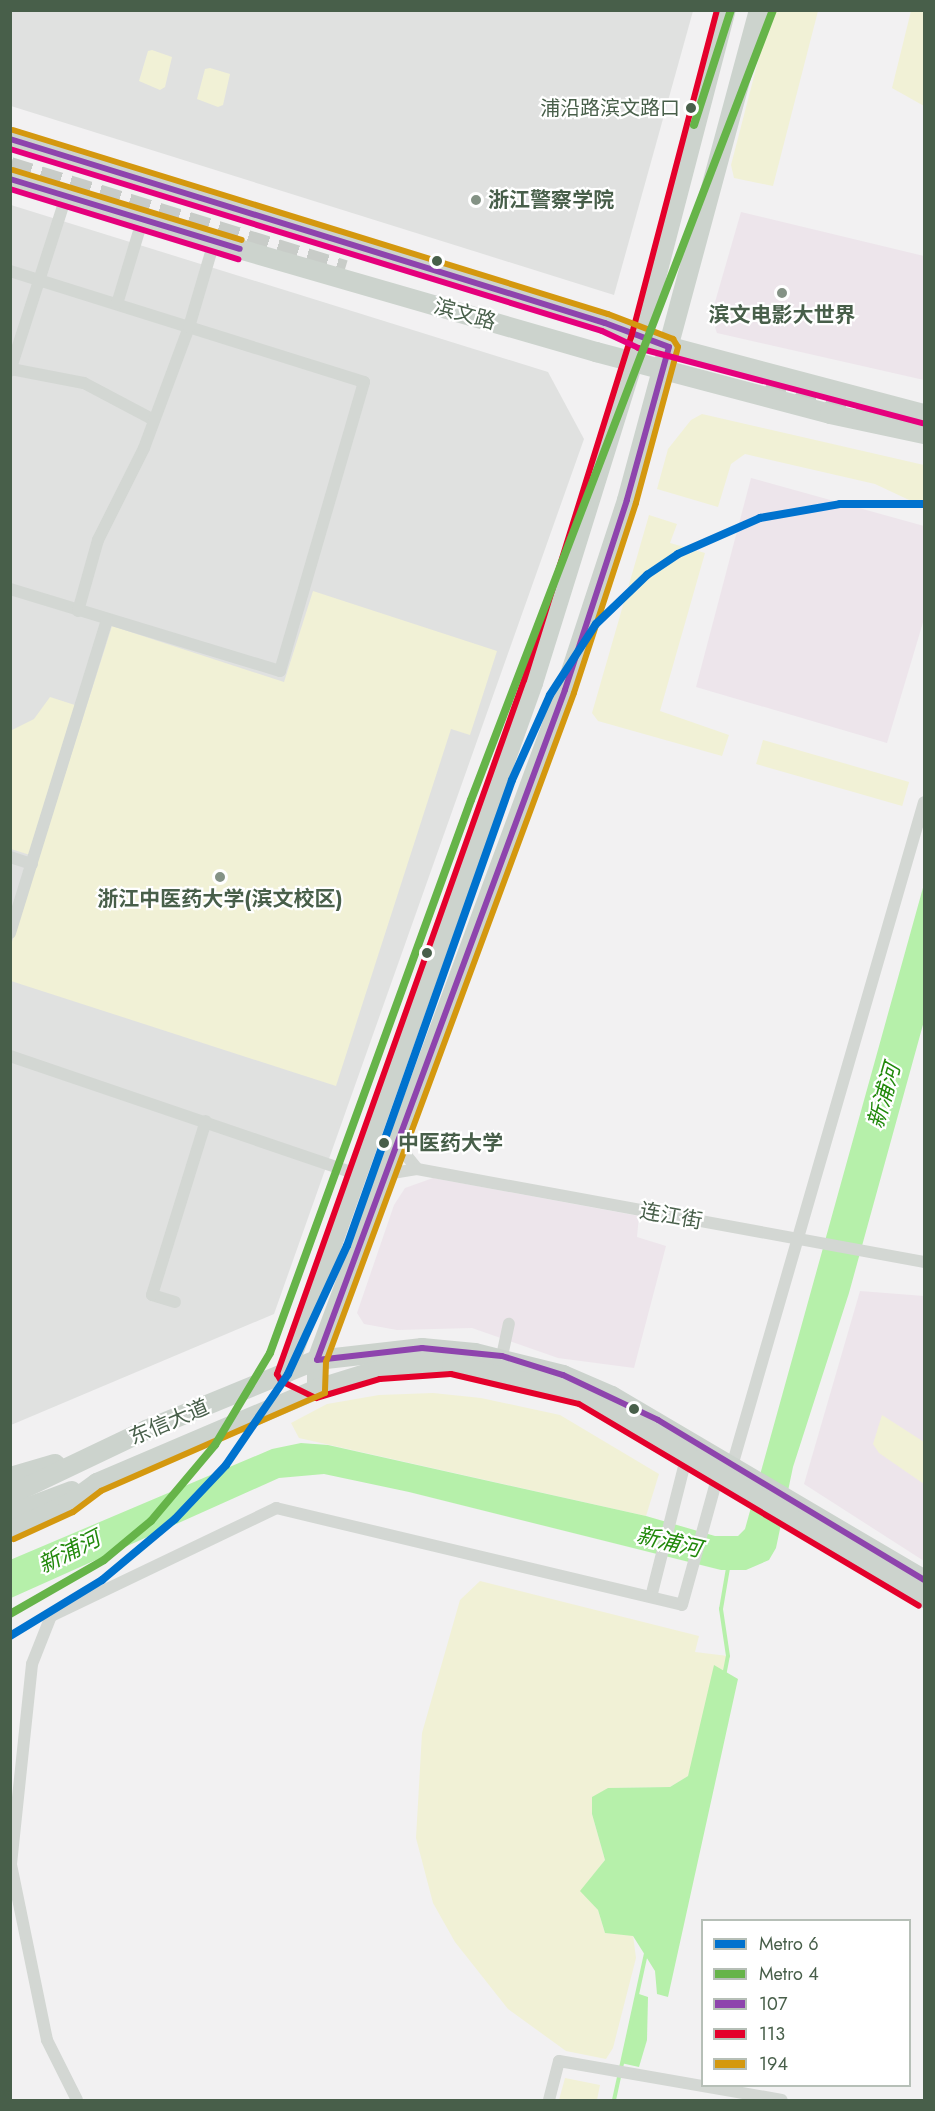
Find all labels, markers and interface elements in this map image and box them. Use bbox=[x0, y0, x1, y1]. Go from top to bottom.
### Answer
place label: 浦沿路滨文路口 bbox=[540, 96, 680, 120]
marker: 浦沿路滨文路口 bbox=[685, 102, 697, 114]
place label: 浙江警察学院 bbox=[488, 187, 614, 213]
marker: 浙江警察学院 bbox=[469, 193, 483, 207]
unlabelled marker bbox=[431, 255, 443, 267]
marker: 滨文电影大世界 bbox=[775, 286, 789, 300]
street label: 滨文路 bbox=[431, 293, 499, 335]
place label: 滨文电影大世界 bbox=[709, 302, 855, 328]
marker: 浙江中医药大学(滨文校区) bbox=[213, 870, 227, 884]
place label: 浙江中医药大学(滨文校区) bbox=[97, 886, 343, 912]
unlabelled marker bbox=[421, 947, 433, 959]
water label: 新浦河 bbox=[862, 1061, 906, 1131]
place label: 中医药大学 bbox=[398, 1130, 503, 1156]
marker: 中医药大学 bbox=[375, 1134, 393, 1152]
street label: 连江街 bbox=[638, 1198, 704, 1234]
street label: 东信大道 bbox=[125, 1394, 213, 1450]
unlabelled marker bbox=[628, 1403, 640, 1415]
water label: 新浦河 bbox=[634, 1522, 704, 1562]
water label: 新浦河 bbox=[34, 1525, 104, 1579]
legend bbox=[701, 1919, 911, 2087]
text: Metro 6 bbox=[759, 1931, 819, 1957]
text: Metro 4 bbox=[759, 1961, 819, 1987]
text: 107 bbox=[759, 1991, 787, 2017]
text: 113 bbox=[759, 2021, 785, 2047]
text: 194 bbox=[759, 2051, 788, 2077]

